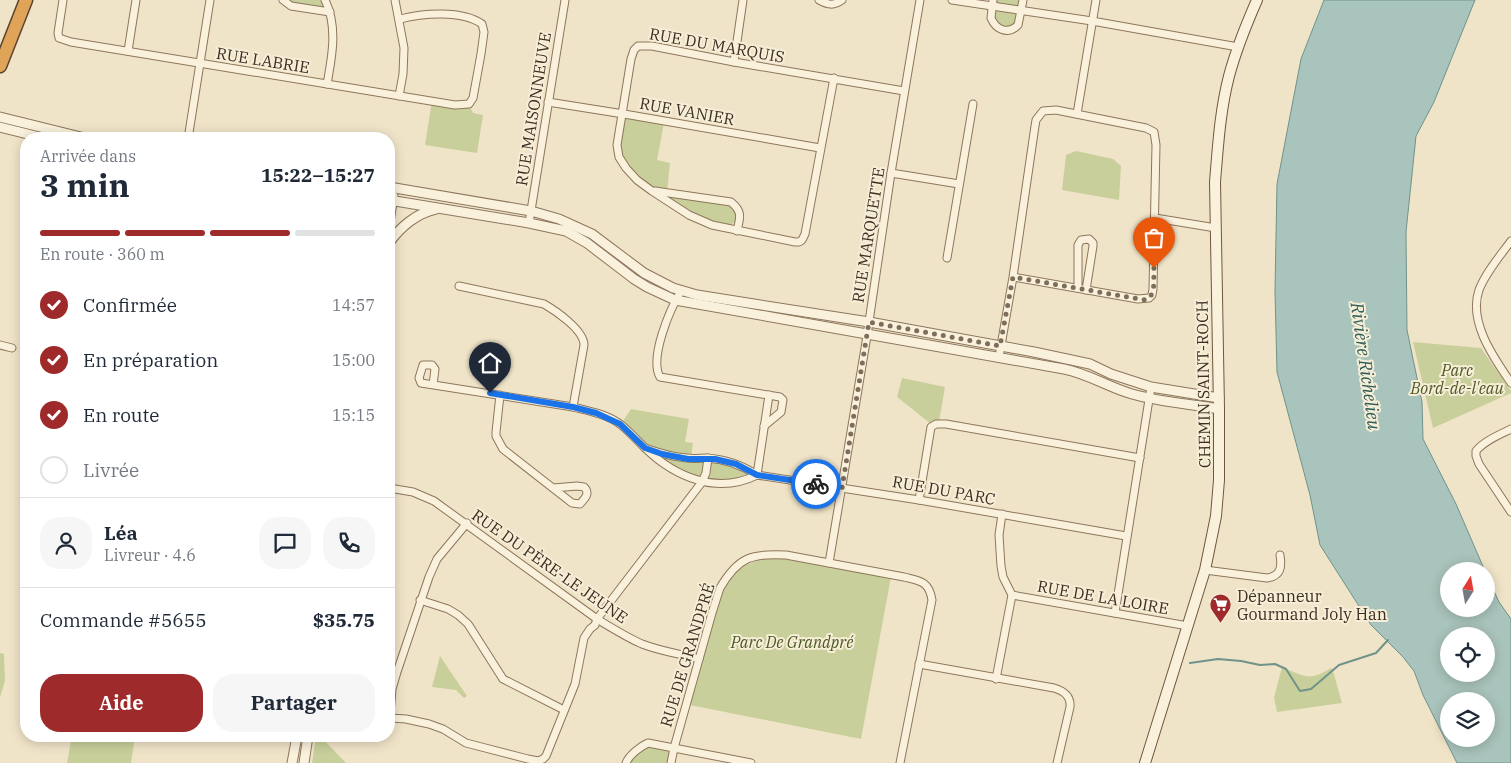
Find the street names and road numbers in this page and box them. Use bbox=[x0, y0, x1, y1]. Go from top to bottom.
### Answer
street label: RUE DU MARQUIS bbox=[648, 23, 786, 67]
street label: RUE MAISONNEUVE bbox=[511, 31, 555, 187]
street label: RUE LABRIE bbox=[215, 43, 311, 77]
street label: RUE VANIER bbox=[638, 93, 736, 129]
street label: RUE MARQUETTE bbox=[847, 166, 889, 304]
street label: CHEMIN SAINT-ROCH bbox=[1192, 300, 1214, 468]
street label: RUE DU PARC bbox=[891, 471, 997, 509]
street label: RUE DU PÈRE-LE JEUNE bbox=[468, 504, 632, 627]
street label: RUE DE LA LOIRE bbox=[1036, 576, 1170, 618]
street label: RUE DE GRANDPRÉ bbox=[655, 580, 718, 730]

